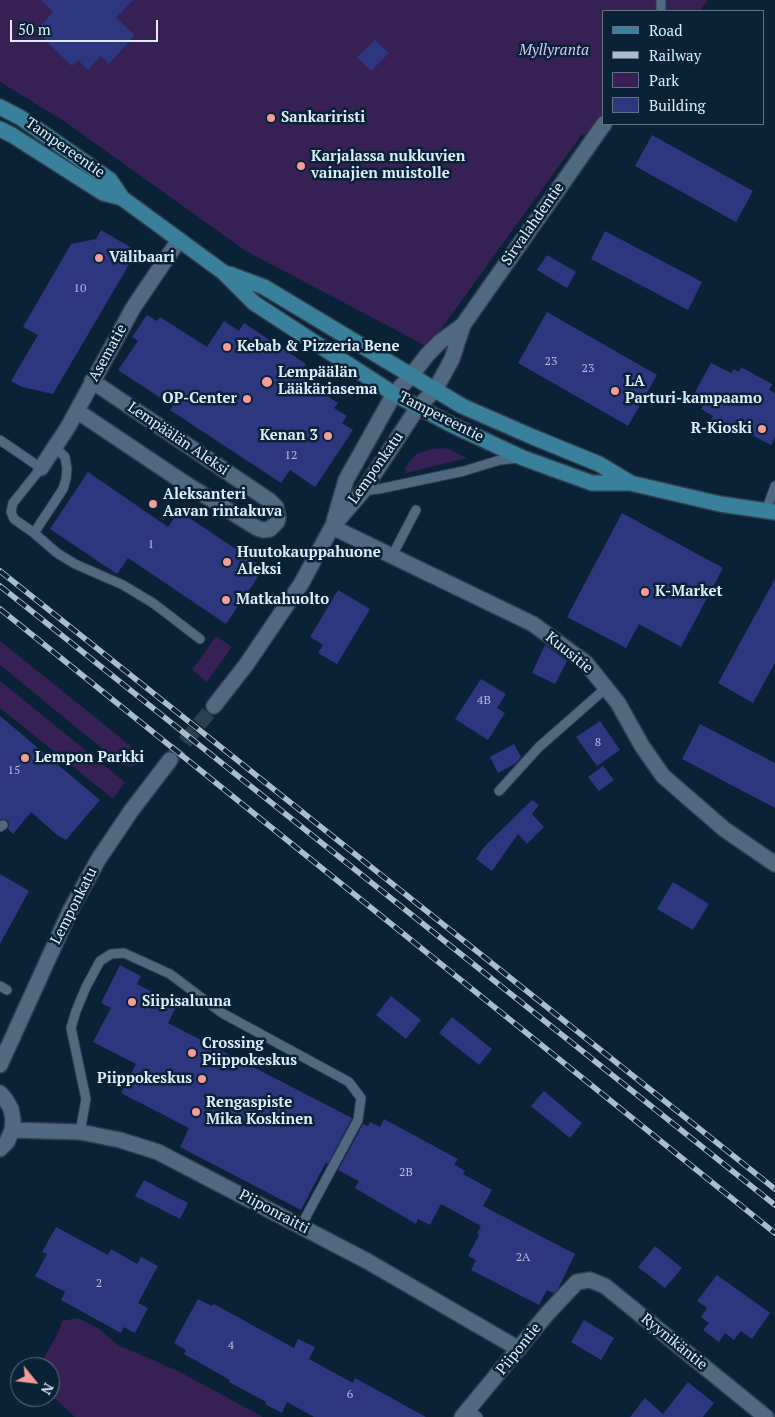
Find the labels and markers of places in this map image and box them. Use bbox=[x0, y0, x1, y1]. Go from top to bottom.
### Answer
place label: Sankariristi bbox=[281, 109, 365, 127]
marker: Sankariristi bbox=[265, 112, 277, 124]
place label: Karjalassa nukkuvien vainajien muistolle bbox=[311, 148, 466, 183]
marker: Karjalassa nukkuvien vainajien muistolle bbox=[295, 160, 307, 172]
place label: Välibaari bbox=[109, 249, 175, 267]
marker: Välibaari bbox=[93, 252, 105, 264]
place label: Kebab & Pizzeria Bene bbox=[237, 338, 400, 356]
marker: Kebab & Pizzeria Bene bbox=[221, 341, 233, 353]
place label: Lempäälän Lääkäriasema bbox=[278, 364, 377, 399]
place label: LA Parturi-kampaamo bbox=[625, 373, 762, 408]
marker: Lempäälän Lääkäriasema bbox=[260, 375, 274, 389]
marker: LA Parturi-kampaamo bbox=[609, 385, 621, 397]
place label: OP-Center bbox=[162, 390, 237, 408]
marker: OP-Center bbox=[241, 393, 253, 405]
place label: R-Kioski bbox=[691, 420, 752, 438]
marker: R-Kioski bbox=[756, 423, 768, 435]
place label: Kenan 3 bbox=[260, 427, 318, 445]
marker: Kenan 3 bbox=[322, 430, 334, 442]
place label: Aleksanteri Aavan rintakuva bbox=[163, 486, 282, 521]
marker: Aleksanteri Aavan rintakuva bbox=[147, 498, 159, 510]
place label: Huutokauppahuone Aleksi bbox=[237, 544, 381, 579]
marker: Huutokauppahuone Aleksi bbox=[221, 556, 233, 568]
place label: K-Market bbox=[655, 583, 723, 601]
marker: K-Market bbox=[639, 586, 651, 598]
place label: Matkahuolto bbox=[236, 591, 329, 609]
marker: Matkahuolto bbox=[220, 594, 232, 606]
place label: Lempon Parkki bbox=[35, 749, 144, 767]
marker: Lempon Parkki bbox=[19, 752, 31, 764]
place label: Siipisaluuna bbox=[142, 993, 231, 1011]
marker: Siipisaluuna bbox=[126, 996, 138, 1008]
place label: Crossing Piippokeskus bbox=[202, 1035, 297, 1070]
marker: Crossing Piippokeskus bbox=[186, 1047, 198, 1059]
place label: Piippokeskus bbox=[97, 1070, 192, 1088]
marker: Piippokeskus bbox=[196, 1073, 208, 1085]
place label: Rengaspiste Mika Koskinen bbox=[206, 1094, 313, 1129]
marker: Rengaspiste Mika Koskinen bbox=[190, 1106, 202, 1118]

